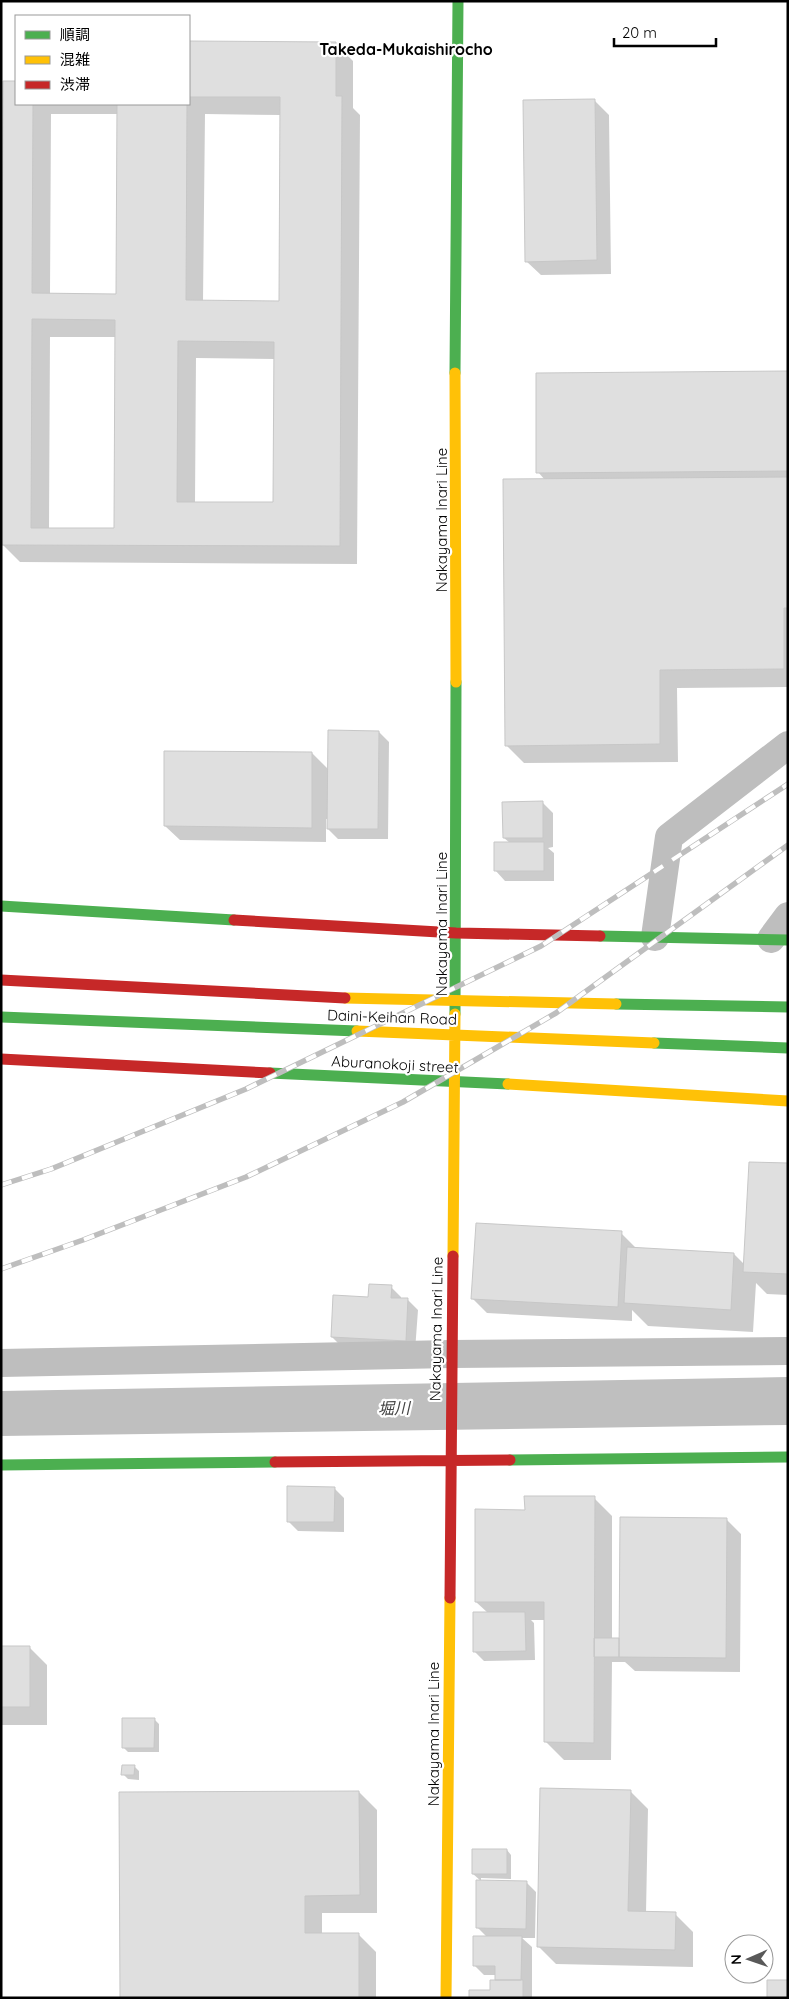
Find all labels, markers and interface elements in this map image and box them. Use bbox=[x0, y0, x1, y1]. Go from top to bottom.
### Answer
legend bbox=[15, 15, 190, 105]
scale bar bbox=[614, 15, 716, 47]
text: 20 m bbox=[622, 23, 657, 42]
text: 順調 bbox=[60, 25, 90, 44]
district label: Takeda-Mukaishirocho bbox=[319, 39, 493, 59]
text: 混雑 bbox=[60, 50, 90, 69]
text: 渋滞 bbox=[60, 75, 90, 94]
street label: Nakayama Inari Line bbox=[432, 448, 451, 592]
street label: Nakayama Inari Line bbox=[432, 852, 451, 996]
street label: Daini-Keihan Road bbox=[327, 1005, 457, 1029]
street label: Aburanokoji street bbox=[331, 1051, 459, 1077]
street label: Nakayama Inari Line bbox=[425, 1257, 447, 1401]
water label: 堀川 bbox=[378, 1398, 412, 1418]
street label: Nakayama Inari Line bbox=[424, 1662, 443, 1806]
north arrow bbox=[724, 1934, 774, 1984]
text: N bbox=[727, 1954, 745, 1965]

